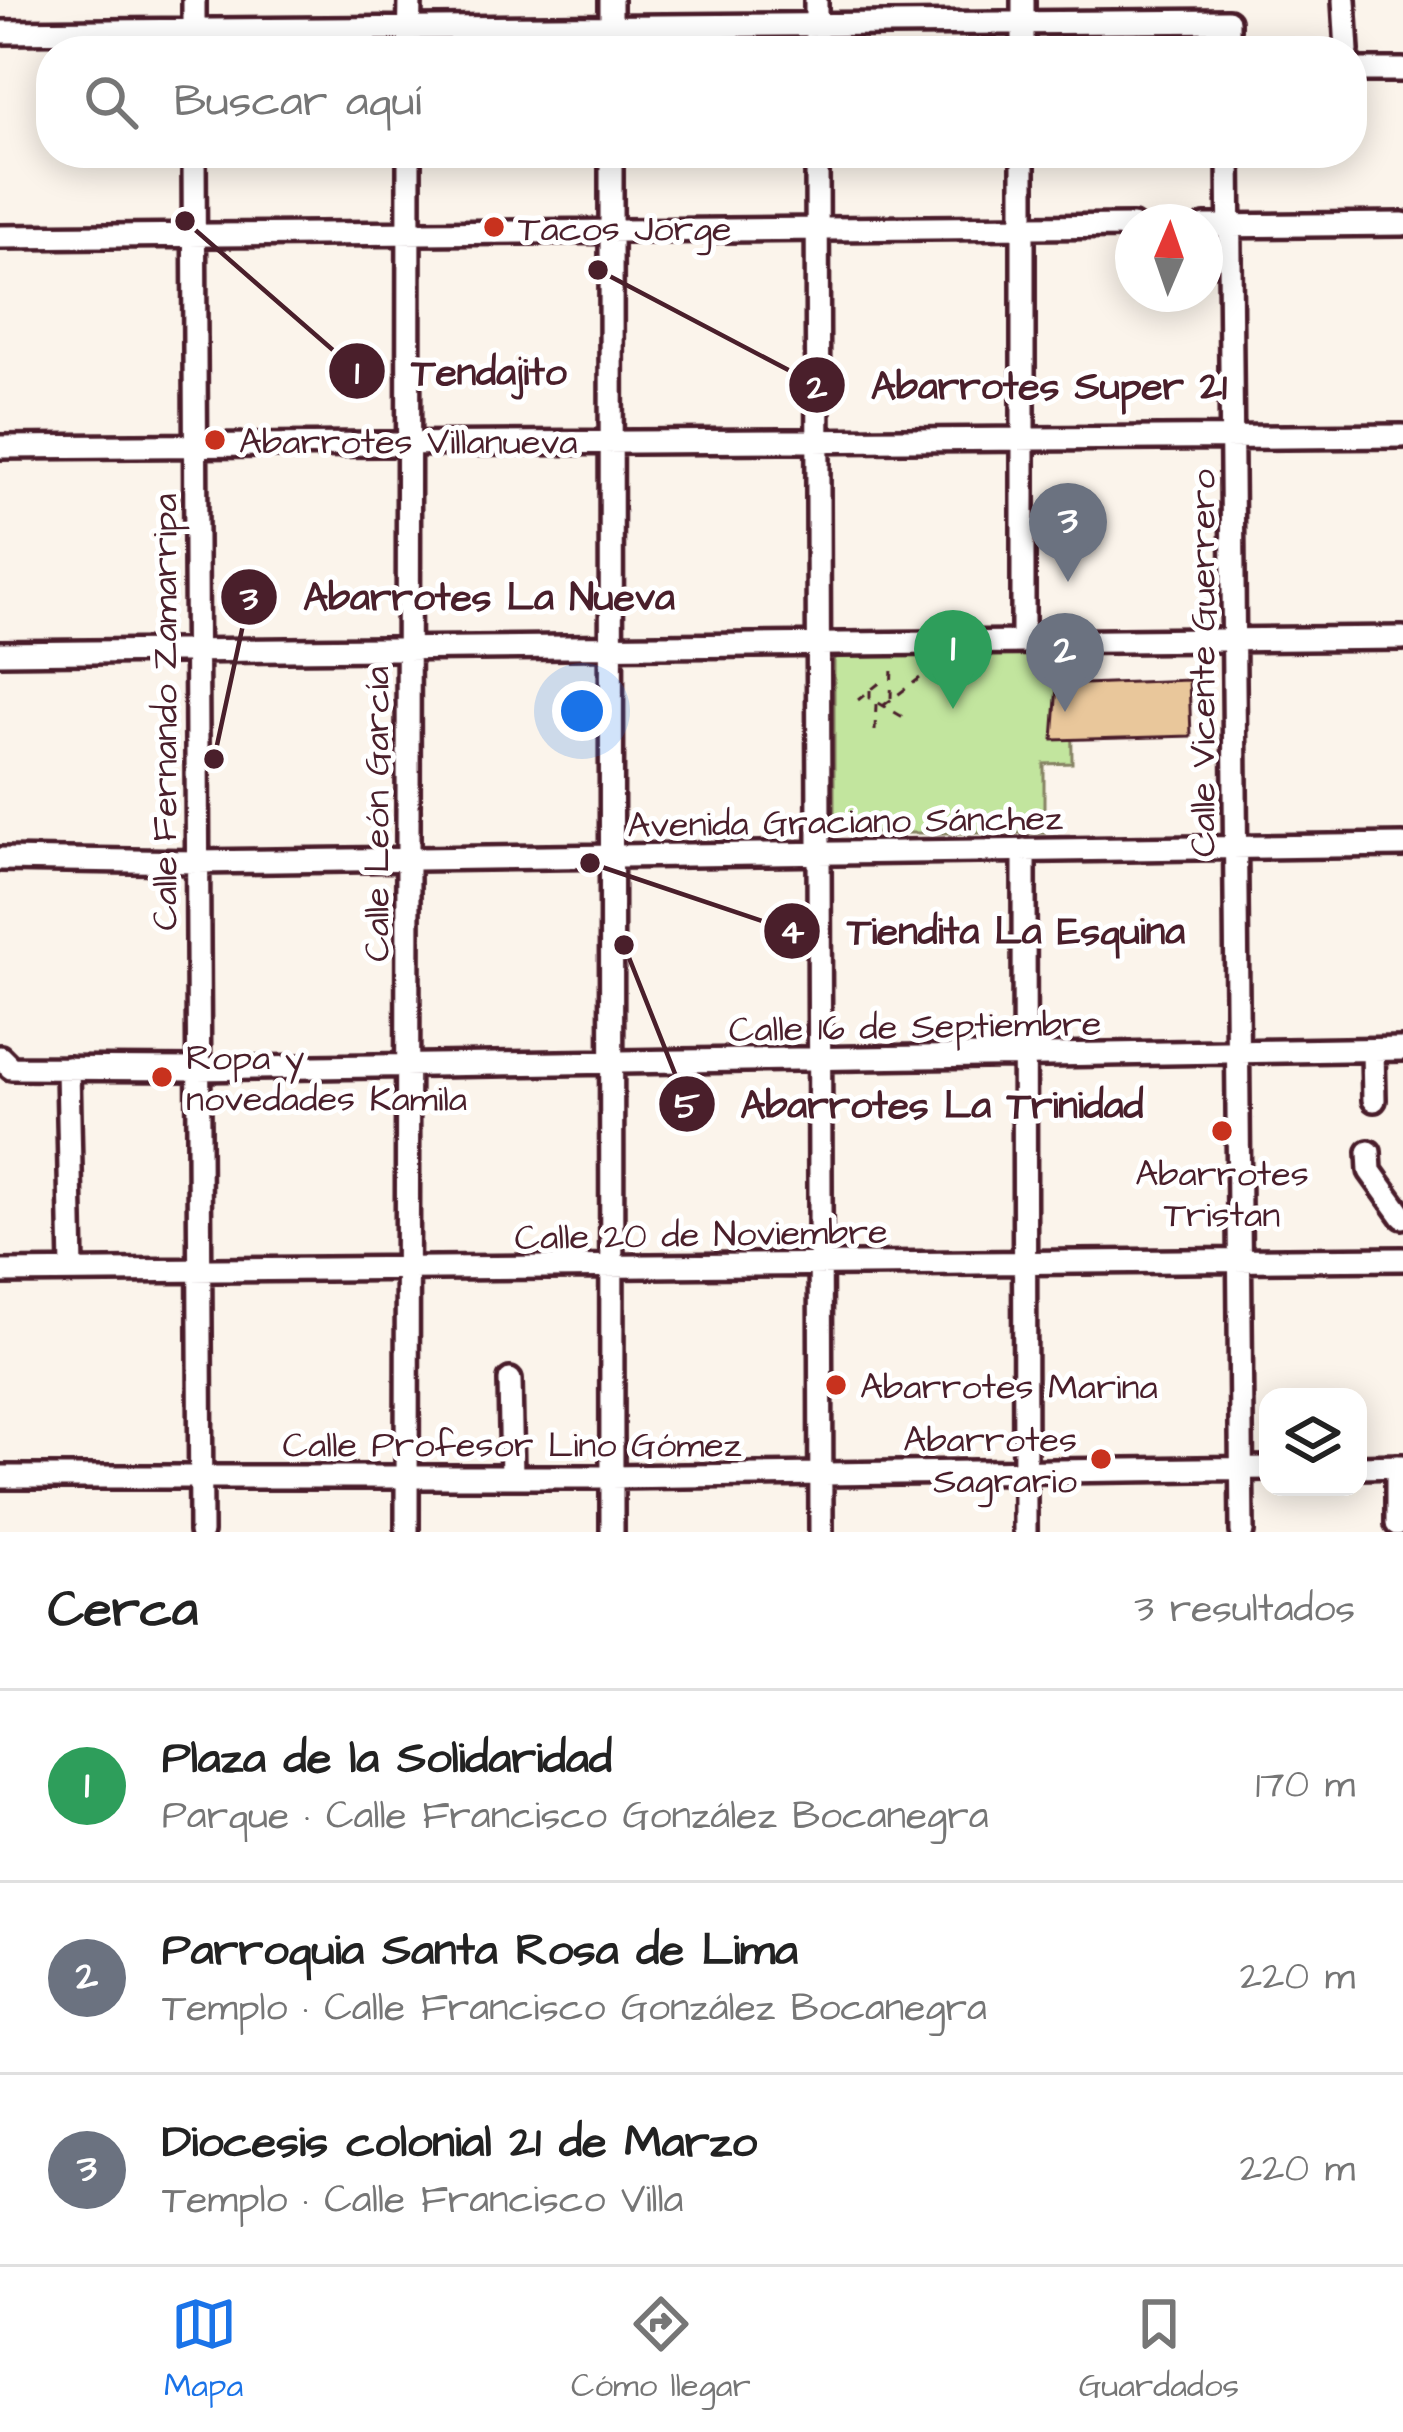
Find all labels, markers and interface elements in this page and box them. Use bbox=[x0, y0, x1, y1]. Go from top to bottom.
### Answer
search box bbox=[36, 36, 1367, 168]
icon: search bbox=[78, 69, 144, 135]
text: Buscar aquí bbox=[174, 71, 421, 133]
place label: Tacos Jorge bbox=[518, 204, 731, 256]
north arrow bbox=[1115, 204, 1223, 312]
marker: Tacos Jorge bbox=[481, 214, 507, 240]
callout: Tendajito bbox=[327, 334, 591, 409]
text: Tendajito bbox=[410, 347, 567, 401]
text: 1 bbox=[355, 348, 360, 399]
callout: Abarrotes Super 21 bbox=[787, 348, 1251, 423]
text: Abarrotes Super 21 bbox=[871, 361, 1227, 415]
text: 2 bbox=[806, 362, 828, 413]
place label: Abarrotes Villanueva bbox=[239, 417, 577, 468]
marker: Abarrotes Villanueva bbox=[202, 427, 228, 453]
street label: Calle Vicente Guerrero bbox=[1178, 469, 1229, 857]
pin: 3 bbox=[1029, 483, 1107, 582]
street label: Calle Fernando Zamarripa bbox=[140, 493, 191, 931]
callout: Abarrotes La Nueva bbox=[219, 559, 699, 634]
text: Abarrotes La Nueva bbox=[303, 572, 675, 626]
text: 3 bbox=[239, 573, 259, 624]
pin: 1 bbox=[914, 610, 992, 709]
pin: 2 bbox=[1026, 613, 1104, 712]
street label: Calle León García bbox=[352, 666, 403, 962]
your location bbox=[552, 681, 612, 741]
street label: Avenida Graciano Sánchez bbox=[627, 793, 1063, 852]
callout: Tiendita La Esquina bbox=[762, 893, 1209, 968]
text: Tiendita La Esquina bbox=[846, 906, 1185, 960]
text: 4 bbox=[780, 907, 805, 958]
street label: Calle 16 de Septiembre bbox=[728, 999, 1102, 1056]
place label: Ropa y novedades Kamila bbox=[186, 1033, 467, 1125]
marker: Ropa y novedades Kamila bbox=[149, 1064, 175, 1090]
callout: Abarrotes La Trinidad bbox=[657, 1066, 1168, 1141]
text: Abarrotes La Trinidad bbox=[740, 1080, 1144, 1134]
text: 5 bbox=[674, 1081, 700, 1132]
marker: Abarrotes Tristan bbox=[1209, 1118, 1235, 1144]
place label: Abarrotes Tristan bbox=[1135, 1149, 1309, 1241]
street label: Calle 20 de Noviembre bbox=[514, 1207, 888, 1264]
place label: Abarrotes Marina bbox=[860, 1362, 1158, 1413]
marker: Abarrotes Marina bbox=[823, 1372, 849, 1398]
map controls bbox=[1259, 1388, 1367, 1496]
button: layers bbox=[1259, 1388, 1367, 1496]
place label: Abarrotes Sagrario bbox=[903, 1415, 1077, 1508]
street label: Calle Profesor Lino Gómez bbox=[282, 1420, 742, 1471]
marker: Abarrotes Sagrario bbox=[1088, 1446, 1114, 1472]
text: Cerca bbox=[48, 1575, 198, 1646]
text: 3 resultados bbox=[1134, 1583, 1355, 1637]
text: Plaza de la Solidaridad bbox=[162, 1728, 612, 1790]
text: 1 bbox=[85, 1759, 90, 1813]
text: 170 m bbox=[1255, 1759, 1355, 1813]
text: Parque · Calle Francisco González Bocanegra bbox=[162, 1790, 989, 1844]
text: Parroquia Santa Rosa de Lima bbox=[162, 1920, 798, 1982]
text: 2 bbox=[76, 1951, 98, 2005]
text: 220 m bbox=[1240, 1951, 1355, 2005]
text: Templo · Calle Francisco González Bocanegra bbox=[162, 1982, 987, 2036]
text: Diocesis colonial 21 de Marzo bbox=[162, 2112, 757, 2174]
text: 3 bbox=[77, 2143, 97, 2197]
text: 220 m bbox=[1240, 2143, 1355, 2197]
text: Templo · Calle Francisco Villa bbox=[162, 2174, 683, 2228]
tab: Mapa bbox=[164, 2291, 243, 2409]
tab: Cómo llegar bbox=[571, 2291, 751, 2409]
tab: Guardados bbox=[1079, 2291, 1239, 2409]

